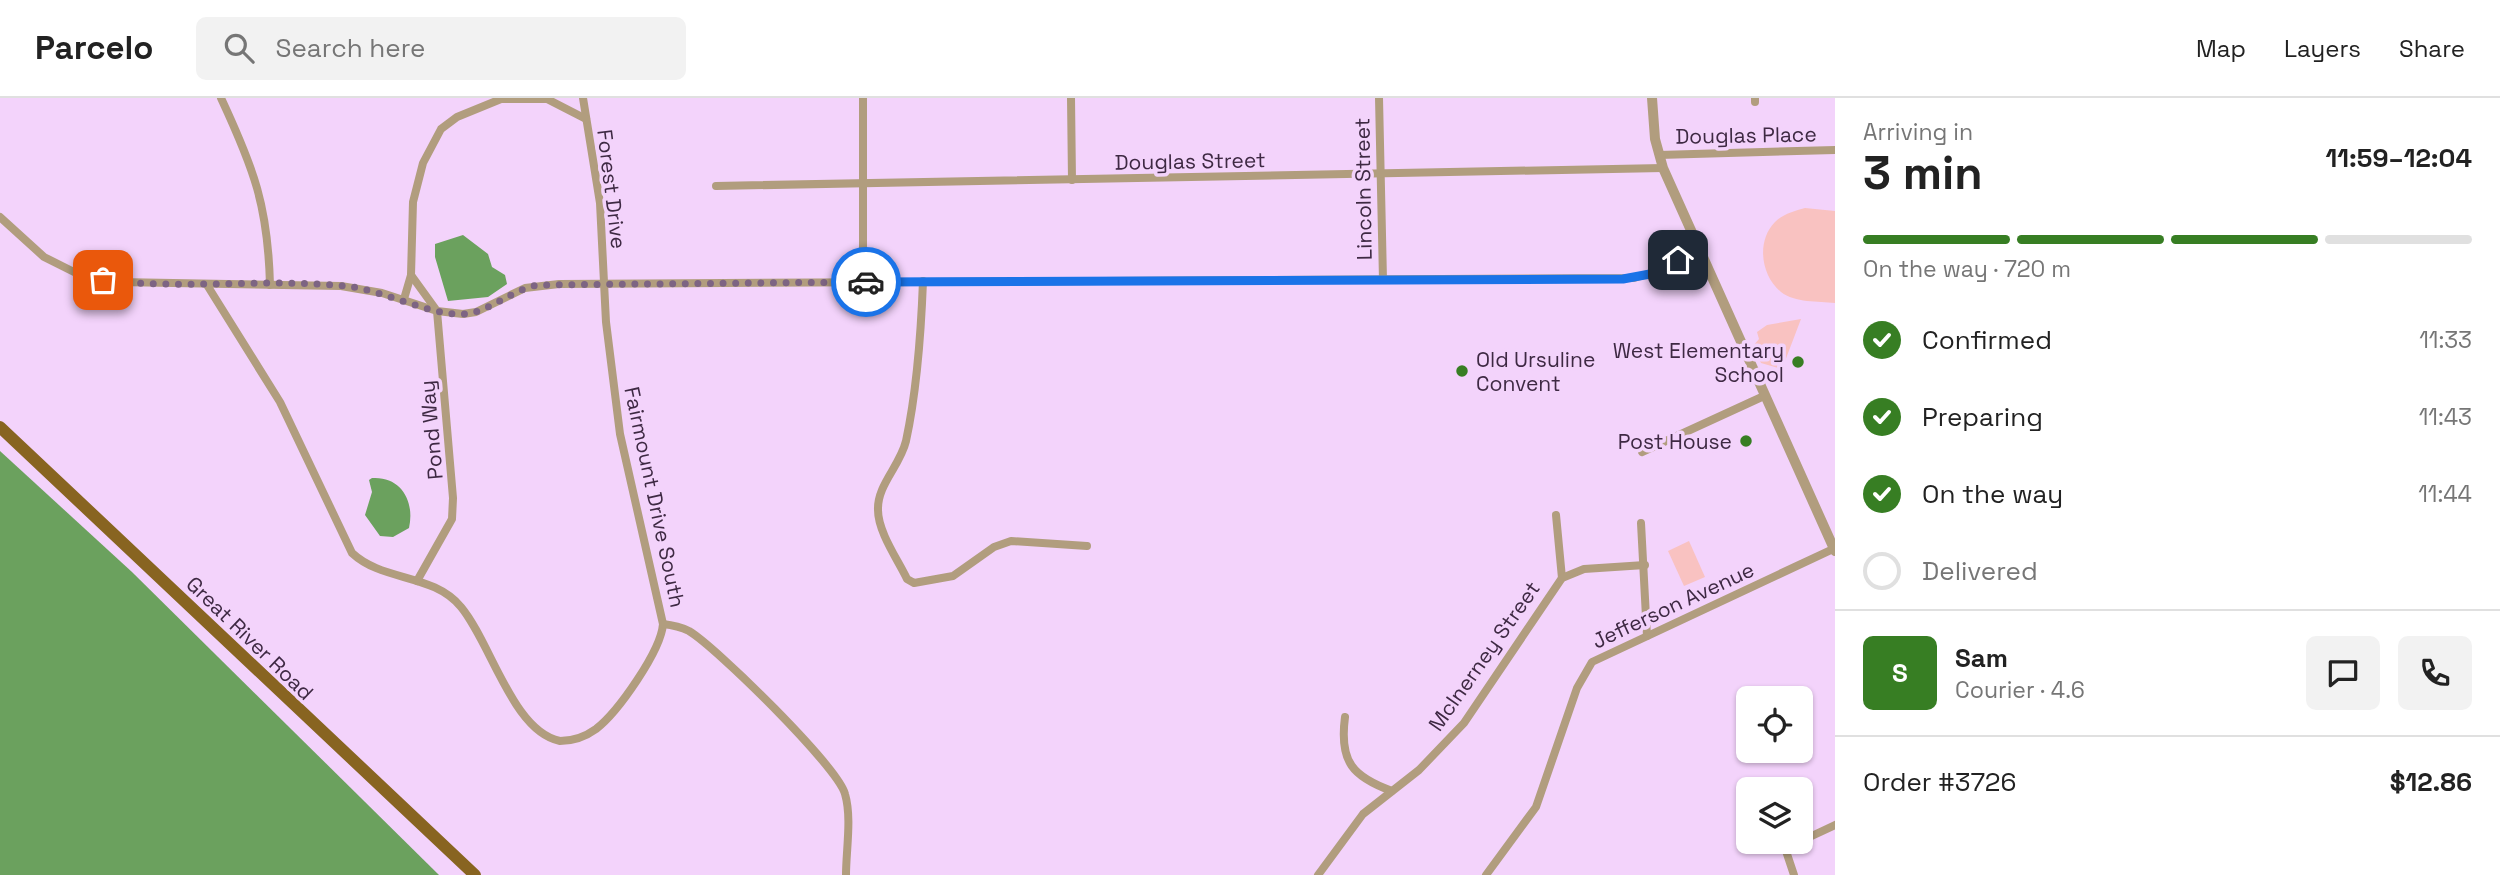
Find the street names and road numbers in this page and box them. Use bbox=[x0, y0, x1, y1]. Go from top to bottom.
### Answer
street label: Lincoln Street bbox=[1348, 117, 1378, 261]
street label: Douglas Place bbox=[1675, 120, 1817, 150]
street label: Forest Drive bbox=[591, 128, 633, 250]
street label: Douglas Street bbox=[1114, 146, 1266, 176]
street label: Pond Way bbox=[413, 379, 449, 481]
street label: Fairmount Drive South bbox=[618, 384, 692, 610]
street label: Jefferson Avenue bbox=[1588, 556, 1758, 654]
street label: Great River Road bbox=[181, 570, 319, 706]
street label: McInerney Street bbox=[1422, 576, 1546, 736]

